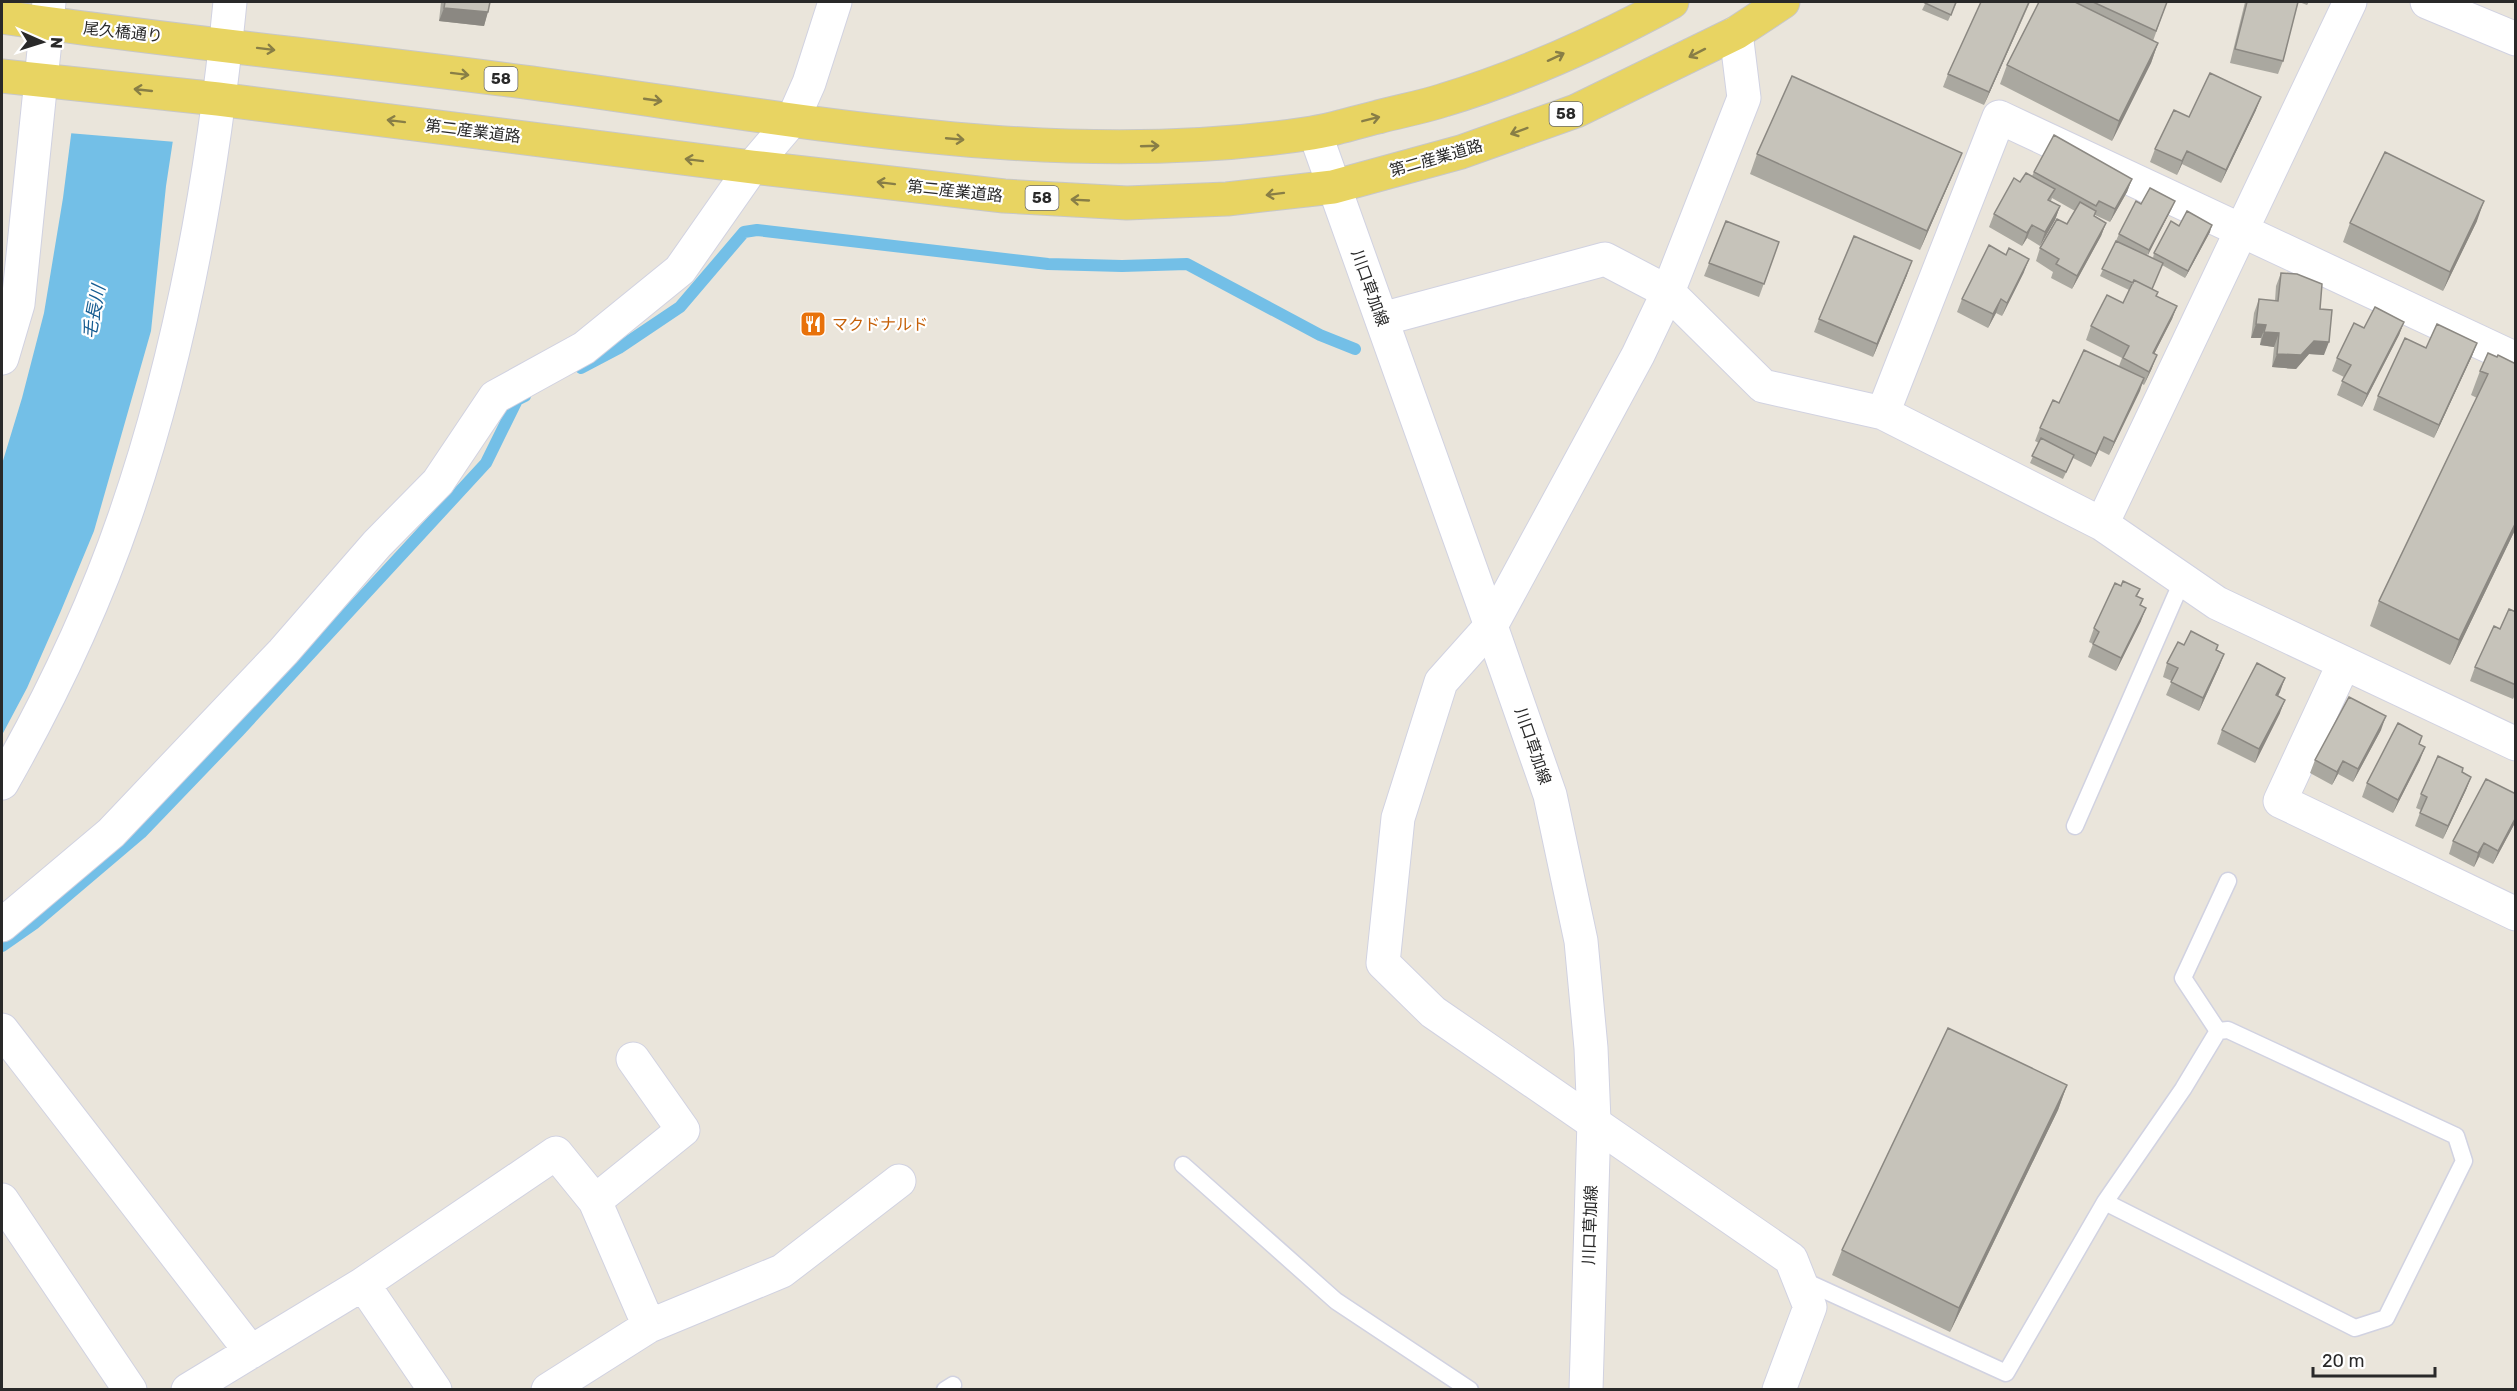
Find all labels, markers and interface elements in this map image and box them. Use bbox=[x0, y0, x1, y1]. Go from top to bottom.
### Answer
north arrow bbox=[12, 12, 72, 72]
street label: 尾久橋通り bbox=[82, 18, 164, 46]
text: N bbox=[47, 37, 66, 49]
one-way arrow bbox=[256, 44, 276, 55]
one-way arrow bbox=[1688, 47, 1706, 59]
one-way arrow bbox=[1547, 51, 1565, 62]
road number: 58 bbox=[484, 67, 518, 91]
one-way arrow bbox=[450, 68, 469, 79]
one-way arrow bbox=[133, 85, 153, 96]
one-way arrow bbox=[643, 94, 663, 105]
road number: 58 bbox=[1550, 102, 1582, 126]
one-way arrow bbox=[1361, 112, 1380, 124]
one-way arrow bbox=[387, 115, 407, 126]
street label: 第二産業道路 bbox=[424, 116, 522, 146]
one-way arrow bbox=[1510, 127, 1529, 138]
one-way arrow bbox=[945, 134, 965, 145]
street label: 第二産業道路 bbox=[1387, 136, 1485, 180]
one-way arrow bbox=[1139, 140, 1159, 151]
one-way arrow bbox=[685, 154, 704, 165]
one-way arrow bbox=[877, 177, 896, 188]
street label: 第二産業道路 bbox=[906, 177, 1004, 205]
road number: 58 bbox=[1026, 186, 1058, 210]
one-way arrow bbox=[1265, 188, 1285, 199]
one-way arrow bbox=[1071, 195, 1091, 206]
street label: 川口草加線 bbox=[1347, 247, 1393, 329]
water label: 毛長川 bbox=[78, 281, 110, 341]
restaurant icon: マクドナルド bbox=[798, 309, 828, 339]
place label: マクドナルド bbox=[832, 315, 928, 334]
street label: 川口草加線 bbox=[1511, 705, 1555, 787]
street label: 川口草加線 bbox=[1579, 1185, 1601, 1265]
scale bar bbox=[2313, 1340, 2434, 1378]
text: 20 m bbox=[2322, 1350, 2364, 1372]

